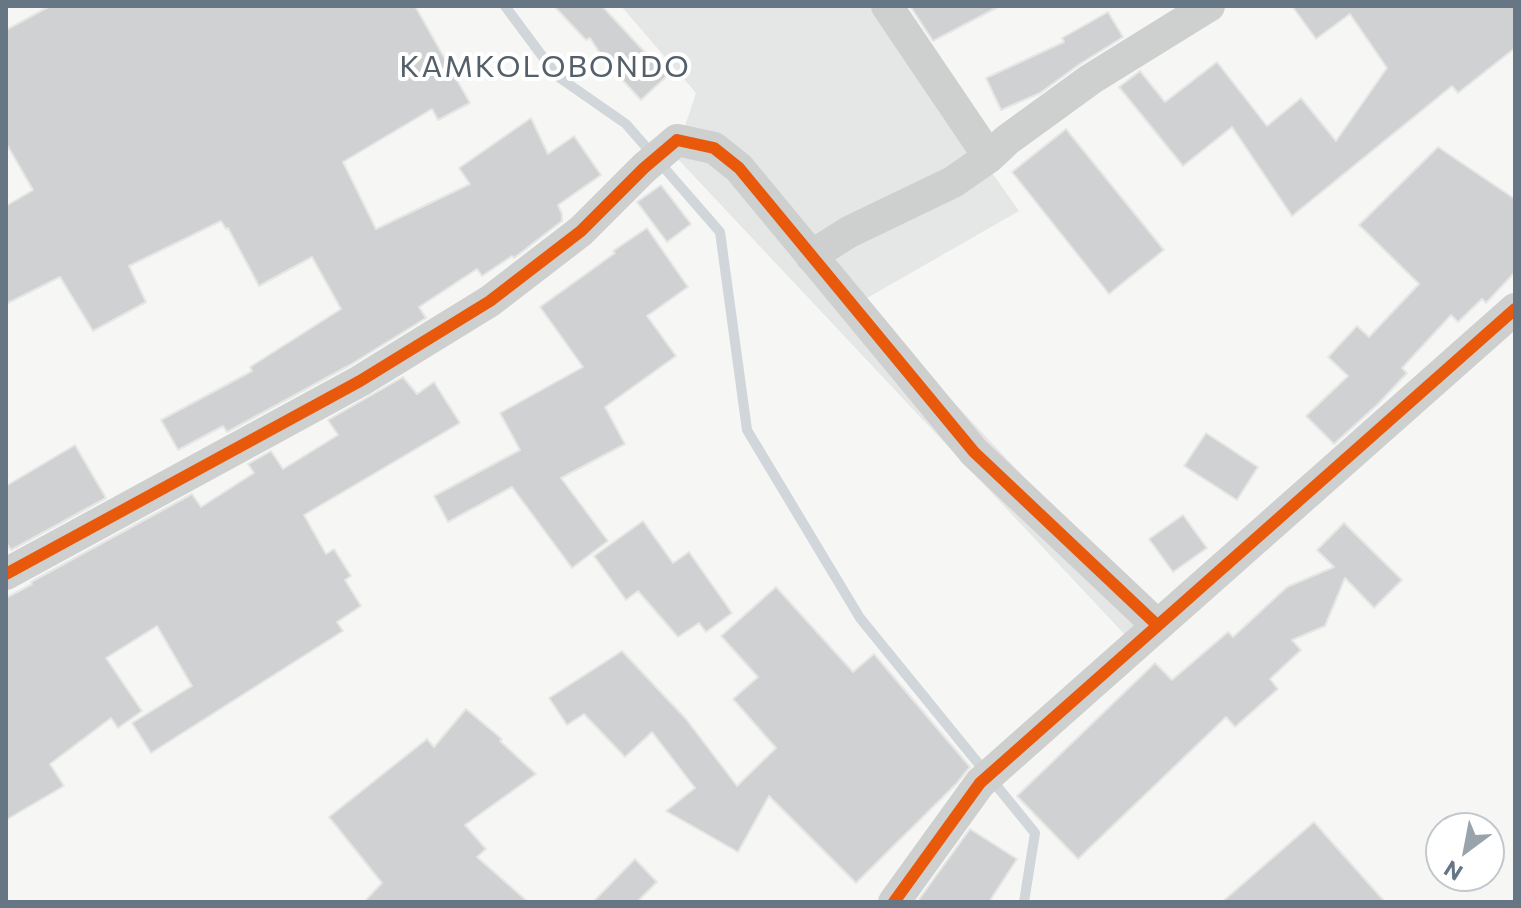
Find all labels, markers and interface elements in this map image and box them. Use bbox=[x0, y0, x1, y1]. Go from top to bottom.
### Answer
district label: KAMKOLOBONDO bbox=[399, 49, 691, 85]
north arrow bbox=[1425, 812, 1505, 892]
text: N bbox=[1439, 855, 1467, 887]

